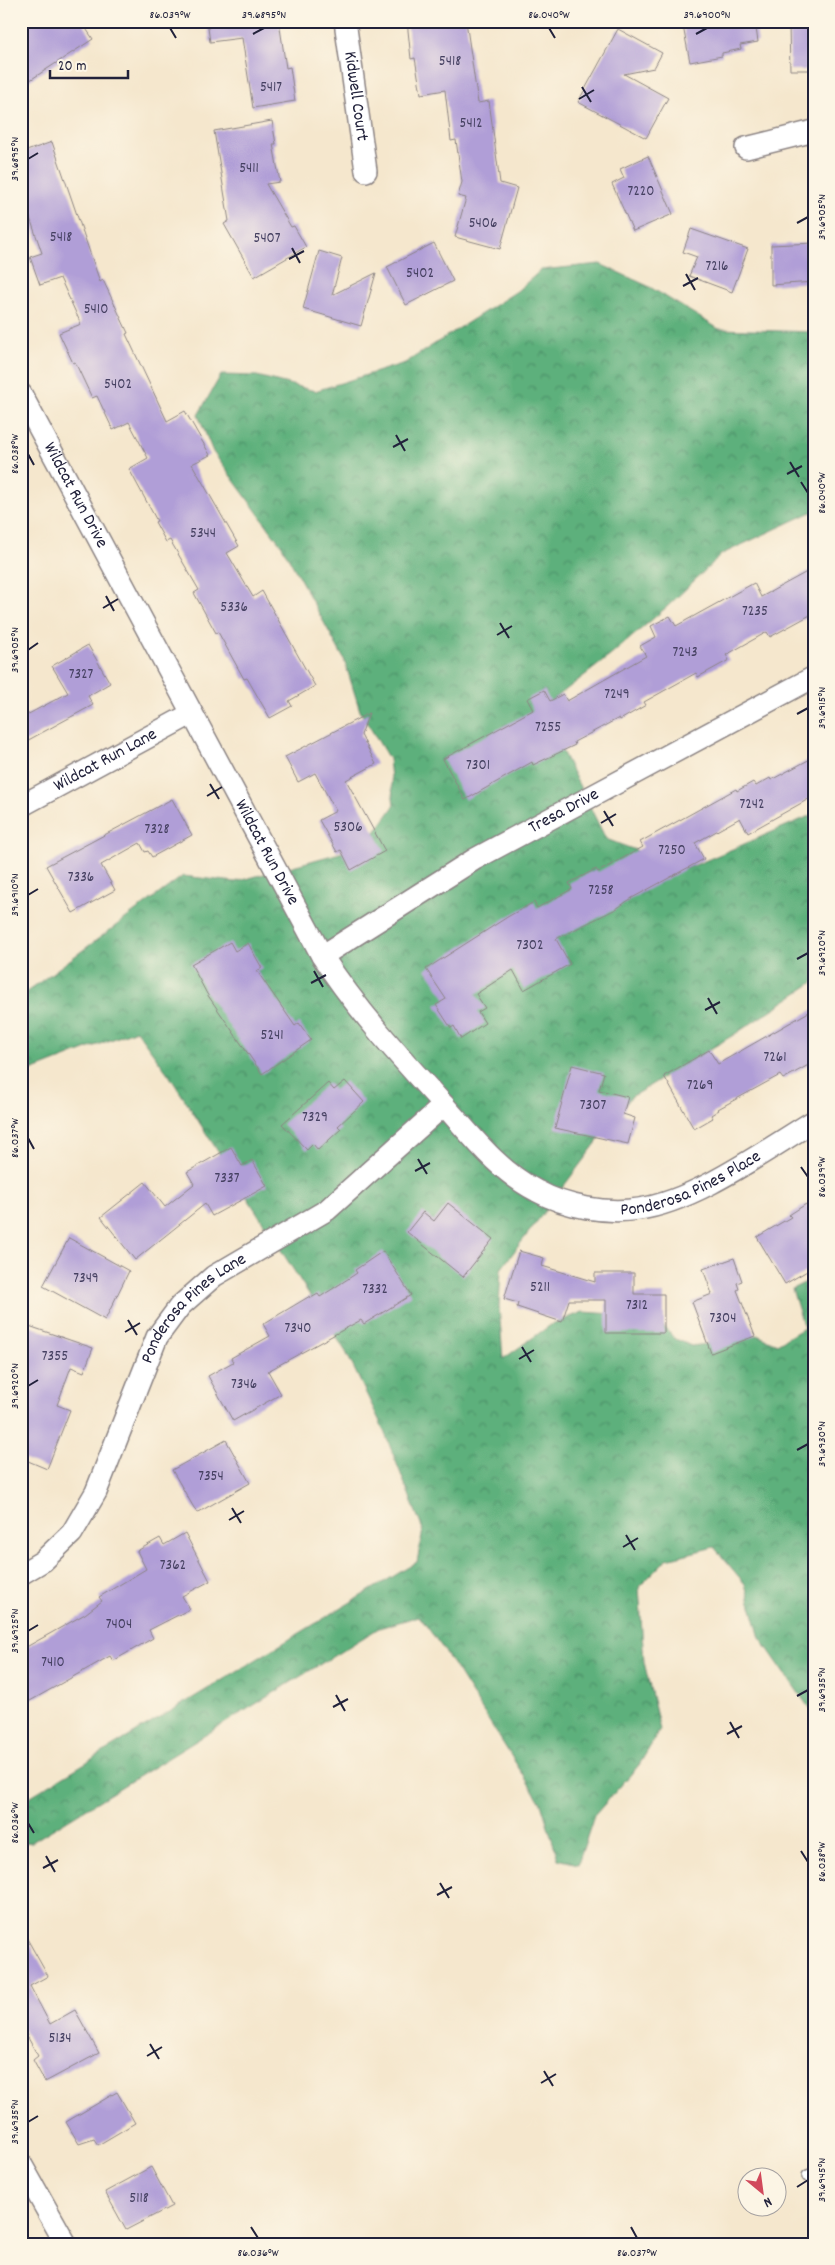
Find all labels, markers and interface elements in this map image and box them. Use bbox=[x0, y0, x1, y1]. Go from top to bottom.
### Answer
text: 86.039°W bbox=[150, 7, 191, 24]
text: 39.6895°N bbox=[242, 7, 286, 24]
text: 86.040°W bbox=[528, 7, 570, 24]
text: 39.6900°N bbox=[683, 7, 731, 24]
scale bar bbox=[50, 48, 128, 80]
street label: Kidwell Court bbox=[337, 50, 374, 143]
house number: 5418 bbox=[439, 51, 461, 73]
text: 20 m bbox=[58, 56, 86, 78]
house number: 5417 bbox=[260, 77, 282, 99]
house number: 5412 bbox=[459, 113, 483, 135]
text: 39.6895°N bbox=[7, 137, 24, 181]
house number: 5411 bbox=[239, 158, 259, 180]
house number: 7220 bbox=[627, 181, 655, 203]
text: 39.6905°N bbox=[814, 194, 831, 240]
house number: 5406 bbox=[469, 213, 497, 235]
house number: 5418 bbox=[50, 227, 72, 249]
house number: 5407 bbox=[253, 228, 281, 250]
house number: 7216 bbox=[706, 256, 728, 278]
house number: 5402 bbox=[406, 263, 434, 285]
house number: 5410 bbox=[84, 299, 108, 321]
house number: 5402 bbox=[104, 374, 132, 396]
text: 86.038°W bbox=[7, 434, 24, 474]
street label: Wildcat Run Drive bbox=[37, 438, 114, 553]
text: 86.040°W bbox=[814, 472, 831, 514]
house number: 5344 bbox=[190, 523, 216, 545]
house number: 5336 bbox=[220, 597, 248, 619]
house number: 7235 bbox=[742, 601, 768, 623]
text: 39.6905°N bbox=[7, 627, 24, 673]
house number: 7243 bbox=[672, 642, 698, 664]
house number: 7327 bbox=[69, 664, 94, 686]
house number: 7249 bbox=[604, 684, 630, 706]
text: 39.6915°N bbox=[814, 687, 831, 729]
house number: 7255 bbox=[535, 717, 561, 739]
street label: Wildcat Run Lane bbox=[49, 722, 162, 798]
house number: 7301 bbox=[466, 755, 490, 777]
street label: Tresa Drive bbox=[524, 782, 604, 840]
house number: 7242 bbox=[739, 794, 765, 816]
street label: Wildcat Run Drive bbox=[228, 795, 305, 910]
house number: 5306 bbox=[333, 817, 363, 839]
house number: 7328 bbox=[145, 819, 169, 841]
house number: 7250 bbox=[658, 840, 686, 862]
house number: 7336 bbox=[68, 867, 94, 889]
text: 39.6910°N bbox=[7, 873, 24, 917]
house number: 7258 bbox=[588, 880, 614, 902]
text: 39.6920°N bbox=[814, 930, 831, 976]
house number: 7302 bbox=[516, 935, 544, 957]
house number: 5241 bbox=[260, 1025, 284, 1047]
house number: 7261 bbox=[764, 1047, 786, 1069]
house number: 7269 bbox=[687, 1075, 713, 1097]
house number: 7307 bbox=[580, 1095, 606, 1117]
house number: 7329 bbox=[302, 1107, 328, 1129]
text: 86.037°W bbox=[7, 1118, 24, 1158]
street label: Ponderosa Pines Place bbox=[620, 1145, 766, 1223]
text: 86.039°W bbox=[814, 1156, 831, 1197]
house number: 7337 bbox=[215, 1168, 240, 1190]
street label: Ponderosa Pines Lane bbox=[135, 1247, 251, 1367]
house number: 7349 bbox=[73, 1268, 99, 1290]
house number: 5211 bbox=[530, 1277, 550, 1299]
house number: 7332 bbox=[362, 1279, 388, 1301]
house number: 7312 bbox=[626, 1295, 648, 1317]
house number: 7304 bbox=[710, 1308, 736, 1330]
house number: 7340 bbox=[285, 1318, 311, 1340]
house number: 7355 bbox=[42, 1346, 68, 1368]
text: 39.6920°N bbox=[7, 1363, 24, 1409]
house number: 7346 bbox=[231, 1374, 257, 1396]
text: 39.6930°N bbox=[814, 1421, 831, 1467]
house number: 7354 bbox=[198, 1466, 224, 1488]
house number: 7362 bbox=[160, 1555, 186, 1577]
text: 39.6925°N bbox=[7, 1609, 24, 1653]
house number: 7404 bbox=[106, 1614, 132, 1636]
house number: 7410 bbox=[41, 1652, 65, 1674]
text: 39.6935°N bbox=[814, 1668, 831, 1712]
text: 86.036°W bbox=[7, 1802, 24, 1844]
text: 86.038°W bbox=[814, 1842, 831, 1882]
house number: 5134 bbox=[48, 2028, 72, 2050]
text: 39.6935°N bbox=[7, 2100, 24, 2144]
text: 39.6945°N bbox=[814, 2158, 831, 2202]
north arrow bbox=[738, 2168, 788, 2218]
house number: 5118 bbox=[129, 2188, 149, 2210]
text: N bbox=[759, 2191, 775, 2212]
text: 86.036°W bbox=[237, 2245, 279, 2262]
text: 86.037°W bbox=[617, 2245, 657, 2262]

